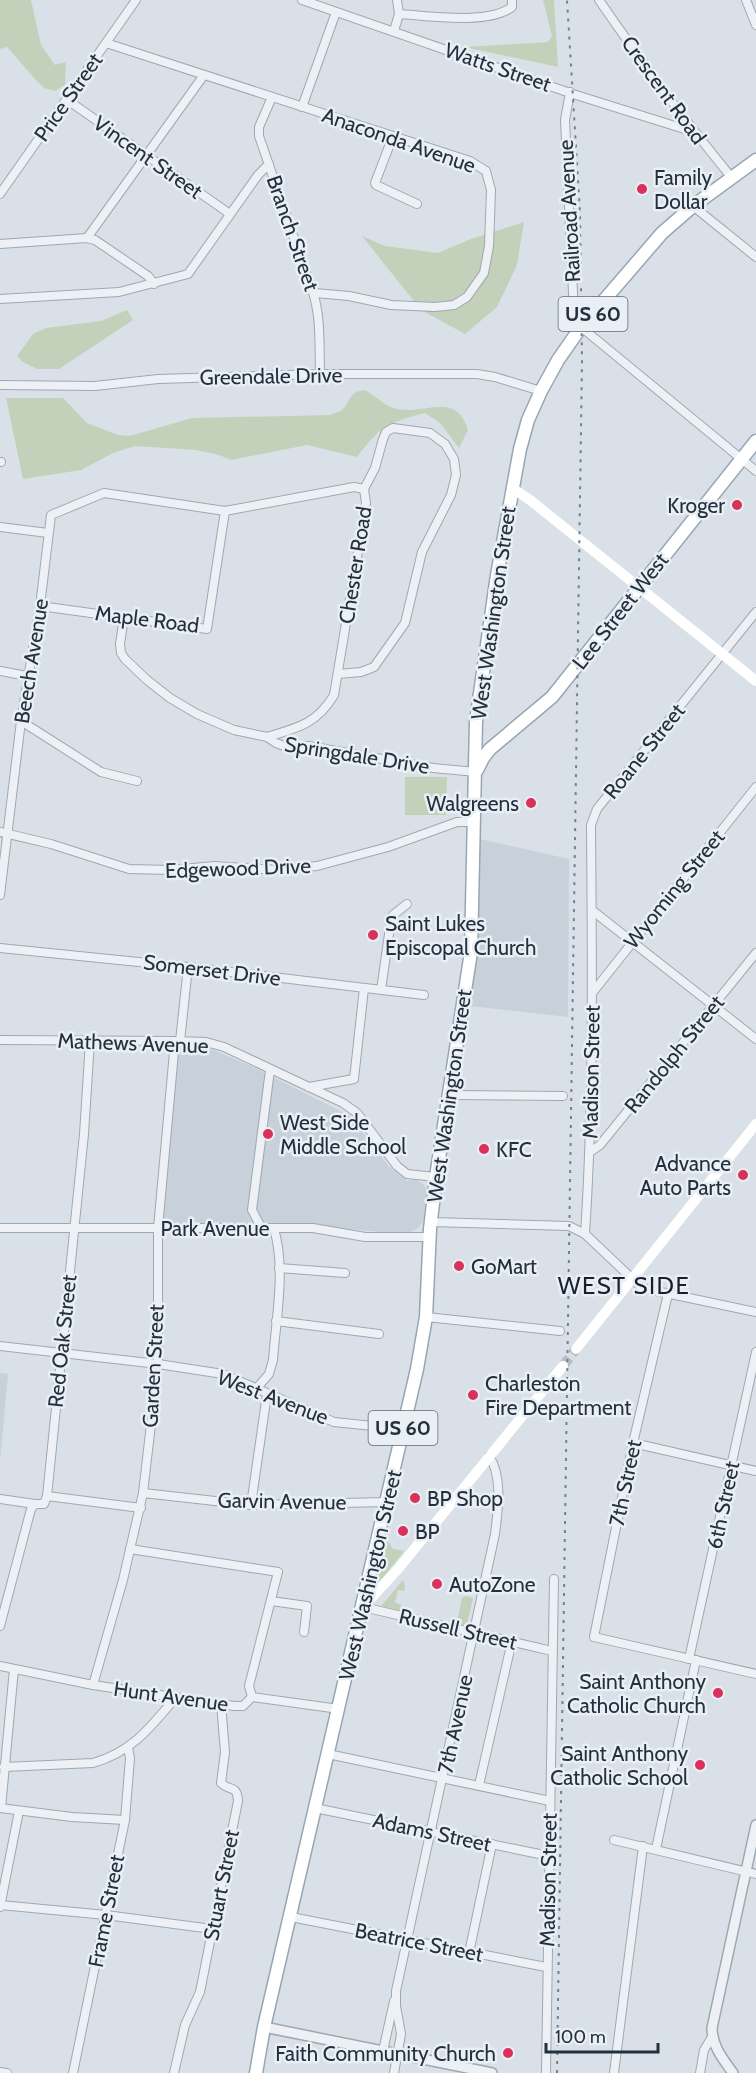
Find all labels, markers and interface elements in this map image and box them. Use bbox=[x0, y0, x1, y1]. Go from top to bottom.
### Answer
street label: Crescent Road bbox=[616, 31, 712, 149]
street label: Watts Street bbox=[442, 37, 554, 97]
street label: Price Street bbox=[29, 48, 107, 146]
street label: Anaconda Avenue bbox=[319, 102, 479, 178]
street label: Vincent Street bbox=[89, 110, 207, 204]
street label: Railroad Avenue bbox=[553, 139, 585, 283]
place label: Family Dollar bbox=[654, 165, 713, 214]
street label: Branch Street bbox=[262, 172, 324, 294]
marker: Family Dollar bbox=[635, 182, 649, 196]
road number: US 60 bbox=[558, 297, 628, 331]
street label: Greendale Drive bbox=[199, 362, 343, 390]
place label: Kroger bbox=[667, 493, 725, 518]
marker: Kroger bbox=[730, 498, 744, 512]
street label: Chester Road bbox=[333, 505, 377, 625]
street label: West Washington Street bbox=[466, 505, 520, 721]
street label: Lee Street West bbox=[567, 548, 673, 674]
street label: Beech Avenue bbox=[9, 596, 53, 725]
street label: Maple Road bbox=[94, 600, 200, 638]
street label: Roane Street bbox=[598, 698, 690, 804]
street label: Springdale Drive bbox=[283, 731, 431, 779]
place label: Walgreens bbox=[426, 791, 519, 816]
marker: Walgreens bbox=[524, 796, 538, 810]
street label: Wyoming Street bbox=[619, 825, 729, 953]
street label: Edgewood Drive bbox=[165, 853, 312, 883]
place label: Saint Lukes Episcopal Church bbox=[385, 911, 536, 960]
marker: Saint Lukes Episcopal Church bbox=[366, 928, 380, 942]
street label: Somerset Drive bbox=[142, 949, 282, 991]
street label: West Washington Street bbox=[422, 988, 476, 1204]
street label: Randolph Street bbox=[619, 990, 729, 1118]
street label: Madison Street bbox=[577, 1005, 605, 1139]
street label: Mathews Avenue bbox=[57, 1028, 209, 1058]
place label: West Side Middle School bbox=[280, 1110, 406, 1159]
marker: West Side Middle School bbox=[261, 1127, 275, 1141]
place label: KFC bbox=[496, 1137, 532, 1162]
marker: KFC bbox=[477, 1142, 491, 1156]
place label: Advance Auto Parts bbox=[640, 1151, 731, 1200]
marker: Advance Auto Parts bbox=[736, 1168, 750, 1182]
street label: Park Avenue bbox=[160, 1216, 270, 1241]
place label: GoMart bbox=[471, 1254, 537, 1279]
marker: GoMart bbox=[452, 1259, 466, 1273]
district label: WEST SIDE bbox=[558, 1271, 690, 1300]
street label: Red Oak Street bbox=[43, 1273, 81, 1409]
street label: Garden Street bbox=[137, 1304, 169, 1428]
street label: West Avenue bbox=[214, 1364, 332, 1430]
place label: Charleston Fire Department bbox=[485, 1371, 631, 1420]
marker: Charleston Fire Department bbox=[466, 1388, 480, 1402]
road number: US 60 bbox=[368, 1411, 438, 1445]
street label: 7th Street bbox=[604, 1438, 646, 1528]
street label: 6th Street bbox=[702, 1459, 744, 1551]
street label: West Washington Street bbox=[334, 1467, 406, 1683]
place label: BP Shop bbox=[427, 1486, 503, 1511]
street label: Garvin Avenue bbox=[217, 1487, 347, 1515]
marker: BP Shop bbox=[408, 1491, 422, 1505]
place label: BP bbox=[415, 1519, 440, 1544]
marker: BP bbox=[396, 1524, 410, 1538]
place label: AutoZone bbox=[449, 1572, 536, 1597]
marker: AutoZone bbox=[430, 1577, 444, 1591]
street label: Russell Street bbox=[397, 1603, 519, 1655]
place label: Saint Anthony Catholic Church bbox=[567, 1669, 706, 1718]
street label: 7th Avenue bbox=[432, 1672, 478, 1776]
street label: Hunt Avenue bbox=[112, 1676, 230, 1716]
marker: Saint Anthony Catholic Church bbox=[711, 1686, 725, 1700]
place label: Saint Anthony Catholic School bbox=[550, 1741, 688, 1790]
marker: Saint Anthony Catholic School bbox=[693, 1758, 707, 1772]
street label: Adams Street bbox=[371, 1807, 493, 1857]
street label: Madison Street bbox=[534, 1813, 562, 1947]
street label: Stuart Street bbox=[198, 1827, 244, 1943]
street label: Frame Street bbox=[83, 1852, 129, 1970]
street label: Beatrice Street bbox=[353, 1917, 485, 1967]
scale bar bbox=[546, 2016, 658, 2054]
text: 100 m bbox=[555, 2026, 606, 2048]
place label: Faith Community Church bbox=[275, 2041, 496, 2066]
marker: Faith Community Church bbox=[501, 2046, 515, 2060]

